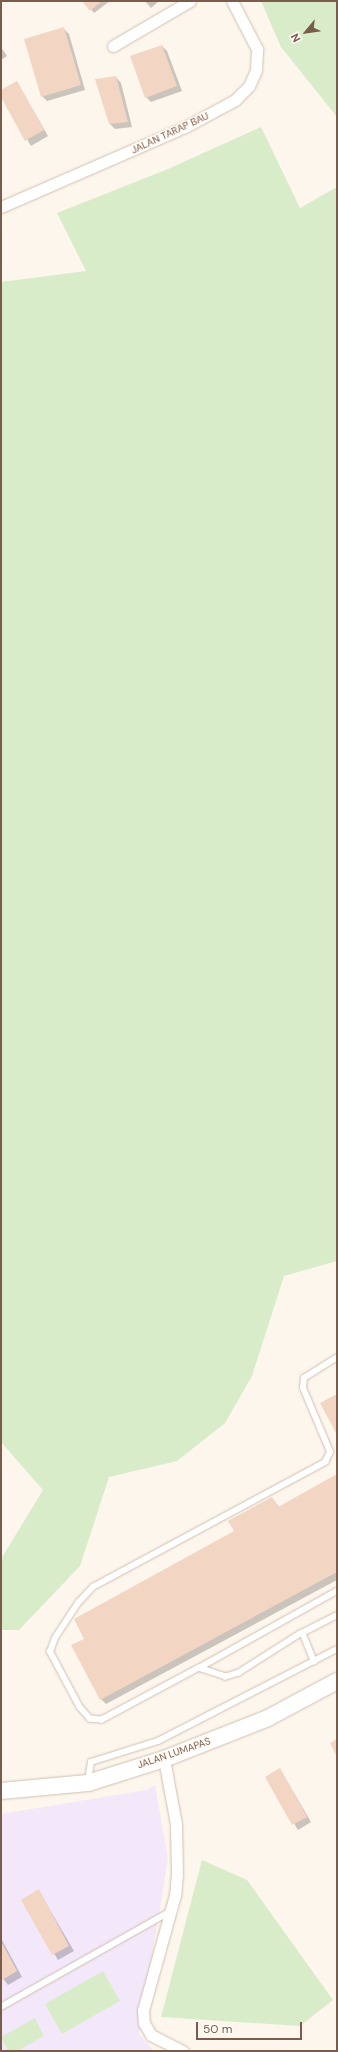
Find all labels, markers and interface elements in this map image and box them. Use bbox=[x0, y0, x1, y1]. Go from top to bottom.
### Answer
north arrow bbox=[286, 12, 326, 52]
text: N bbox=[287, 31, 304, 45]
street label: JALAN TARAP BAU bbox=[129, 110, 211, 156]
street label: JALAN LUMAPAS bbox=[136, 1735, 212, 1771]
scale bar bbox=[198, 2014, 304, 2040]
text: 50 m bbox=[203, 2021, 232, 2037]

